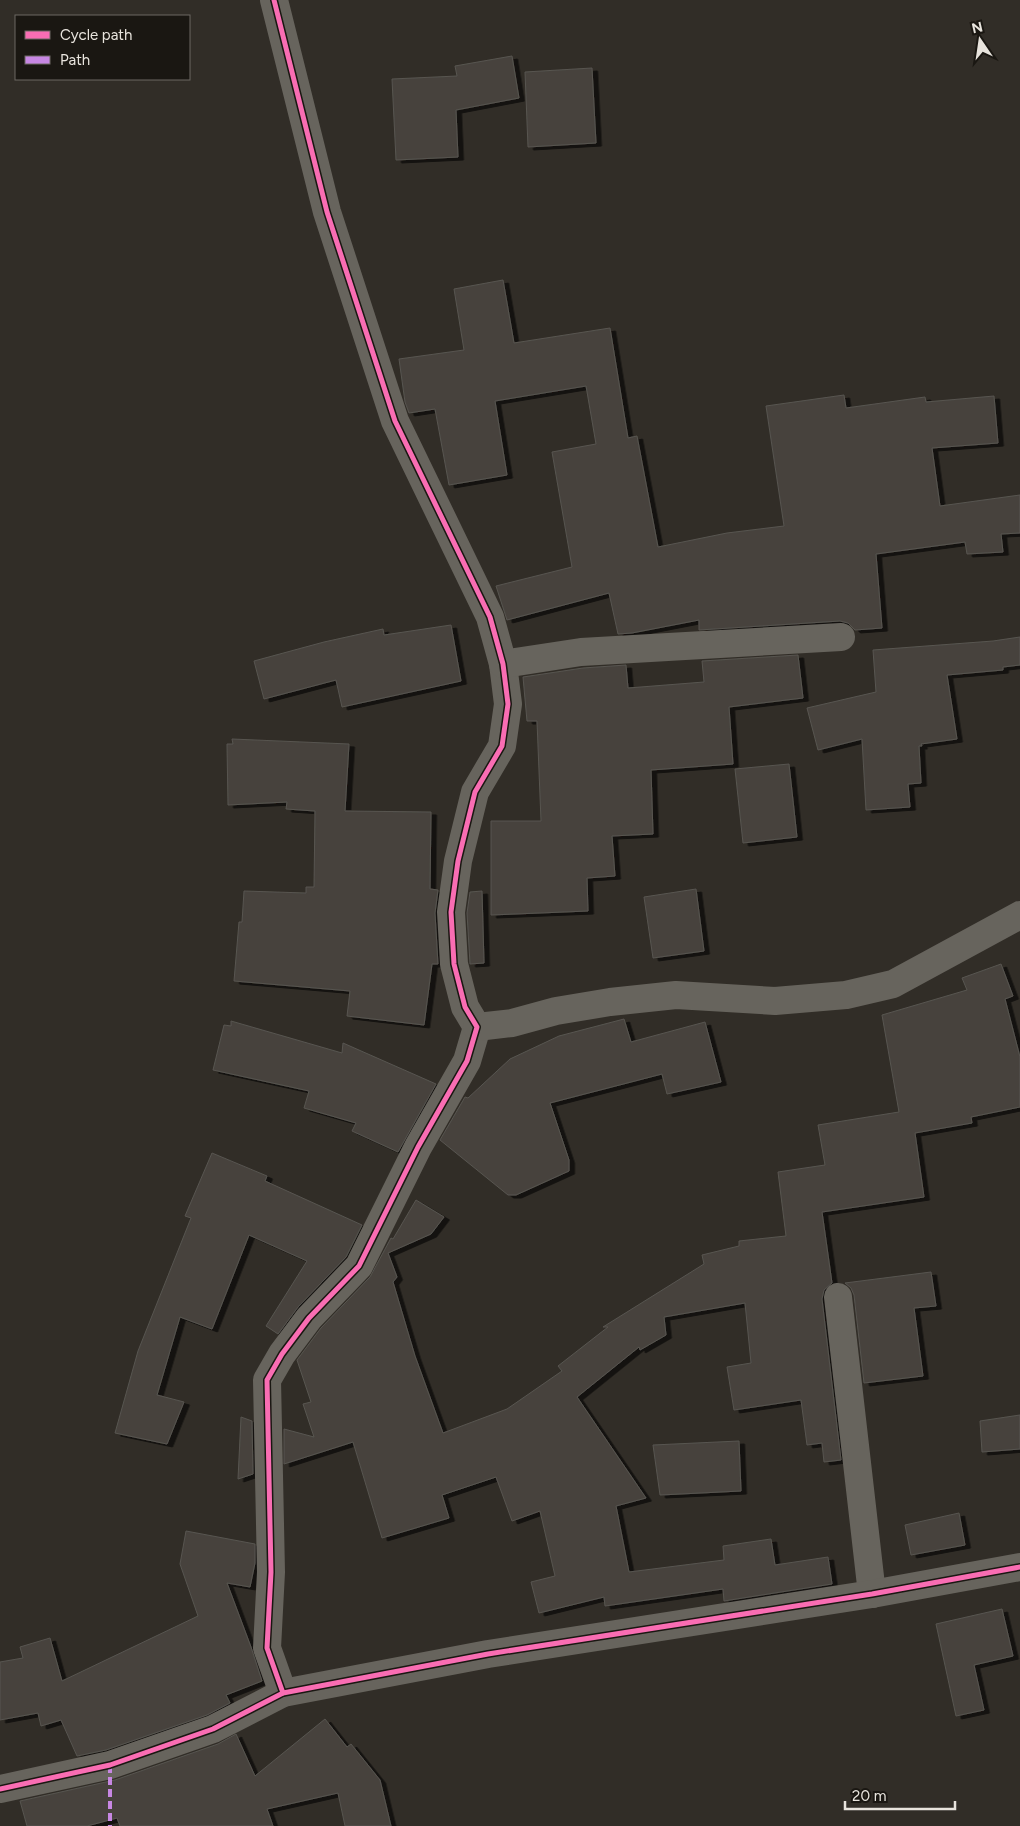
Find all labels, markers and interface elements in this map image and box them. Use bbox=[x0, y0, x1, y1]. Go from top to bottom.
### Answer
legend bbox=[15, 15, 190, 80]
north arrow bbox=[955, 15, 1005, 65]
text: N bbox=[970, 18, 984, 37]
text: Cycle path bbox=[60, 26, 132, 44]
text: Path bbox=[60, 51, 90, 69]
scale bar bbox=[845, 1778, 955, 1810]
text: 20 m bbox=[852, 1787, 886, 1805]

